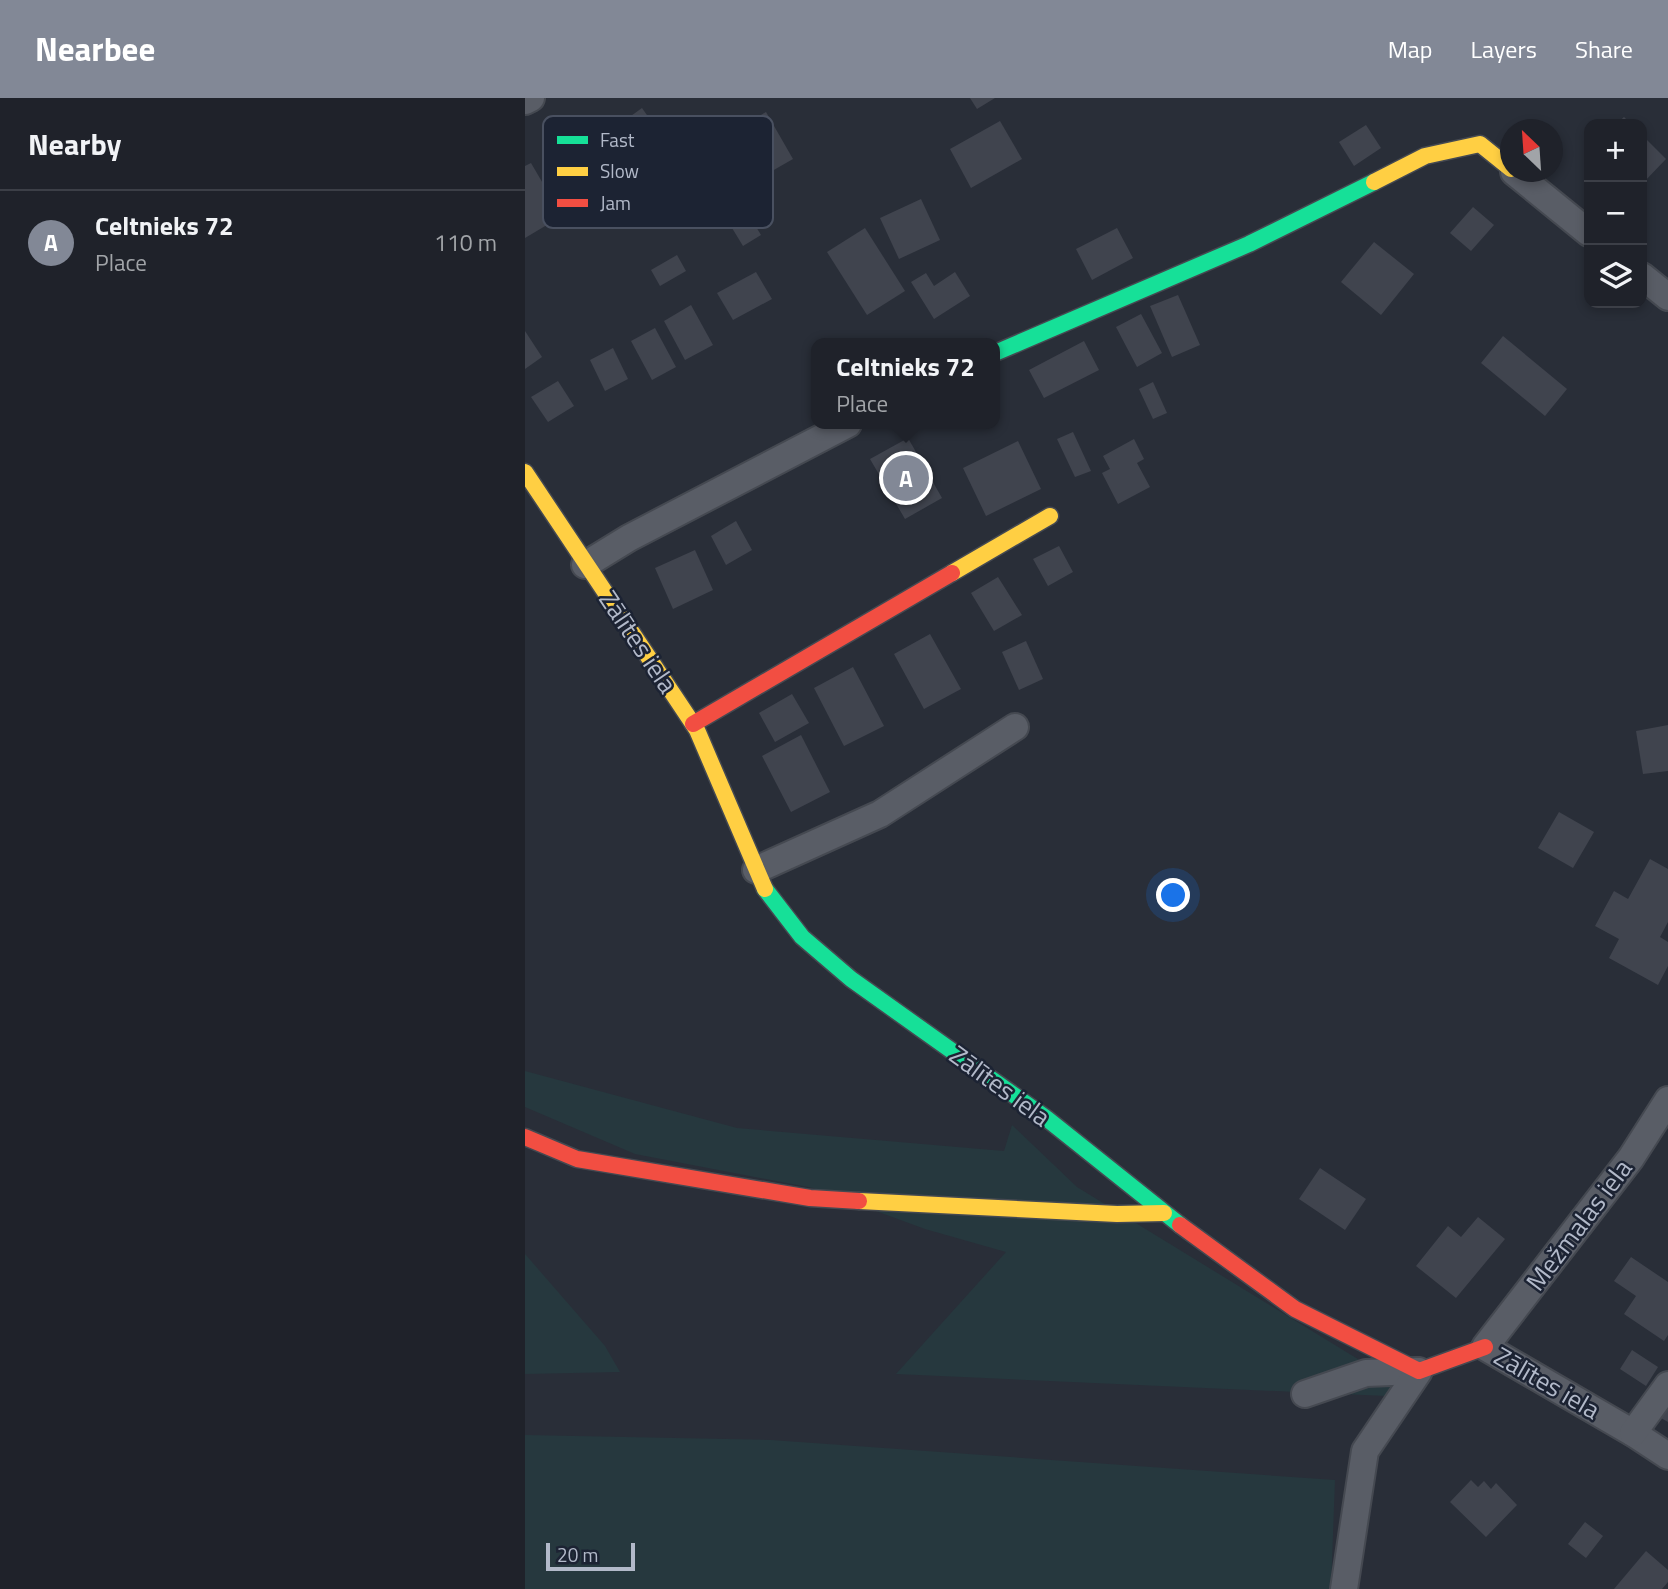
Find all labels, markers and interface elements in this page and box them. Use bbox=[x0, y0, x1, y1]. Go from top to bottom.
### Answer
text: Nearbee bbox=[35, 24, 155, 74]
text: Map bbox=[1388, 31, 1433, 67]
text: Layers bbox=[1471, 31, 1537, 67]
text: Share bbox=[1575, 31, 1633, 67]
legend bbox=[543, 116, 773, 228]
north arrow bbox=[1500, 119, 1563, 182]
map controls bbox=[1584, 119, 1647, 308]
button: + bbox=[1584, 119, 1647, 182]
text: Nearby bbox=[28, 121, 121, 167]
text: Fast bbox=[600, 125, 635, 154]
text: Slow bbox=[600, 156, 639, 185]
button: − bbox=[1584, 182, 1647, 245]
text: Jam bbox=[600, 188, 631, 217]
text: Celtnieks 72 bbox=[95, 206, 234, 245]
text: A bbox=[44, 225, 58, 260]
text: 110 m bbox=[434, 225, 497, 260]
text: Place bbox=[95, 245, 147, 280]
button: layers bbox=[1584, 245, 1647, 308]
popup bbox=[811, 338, 1000, 429]
text: Celtnieks 72 bbox=[836, 347, 975, 386]
text: Place bbox=[836, 386, 888, 421]
pin: A bbox=[883, 452, 929, 504]
street label: Zālītes iela bbox=[590, 582, 687, 701]
your location bbox=[1156, 878, 1190, 912]
street label: Zālītes iela bbox=[942, 1036, 1059, 1136]
street label: Mežmalas iela bbox=[1516, 1151, 1641, 1299]
street label: Zālītes iela bbox=[1487, 1337, 1607, 1429]
scale bar bbox=[546, 1540, 635, 1572]
text: 20 m bbox=[557, 1540, 598, 1569]

